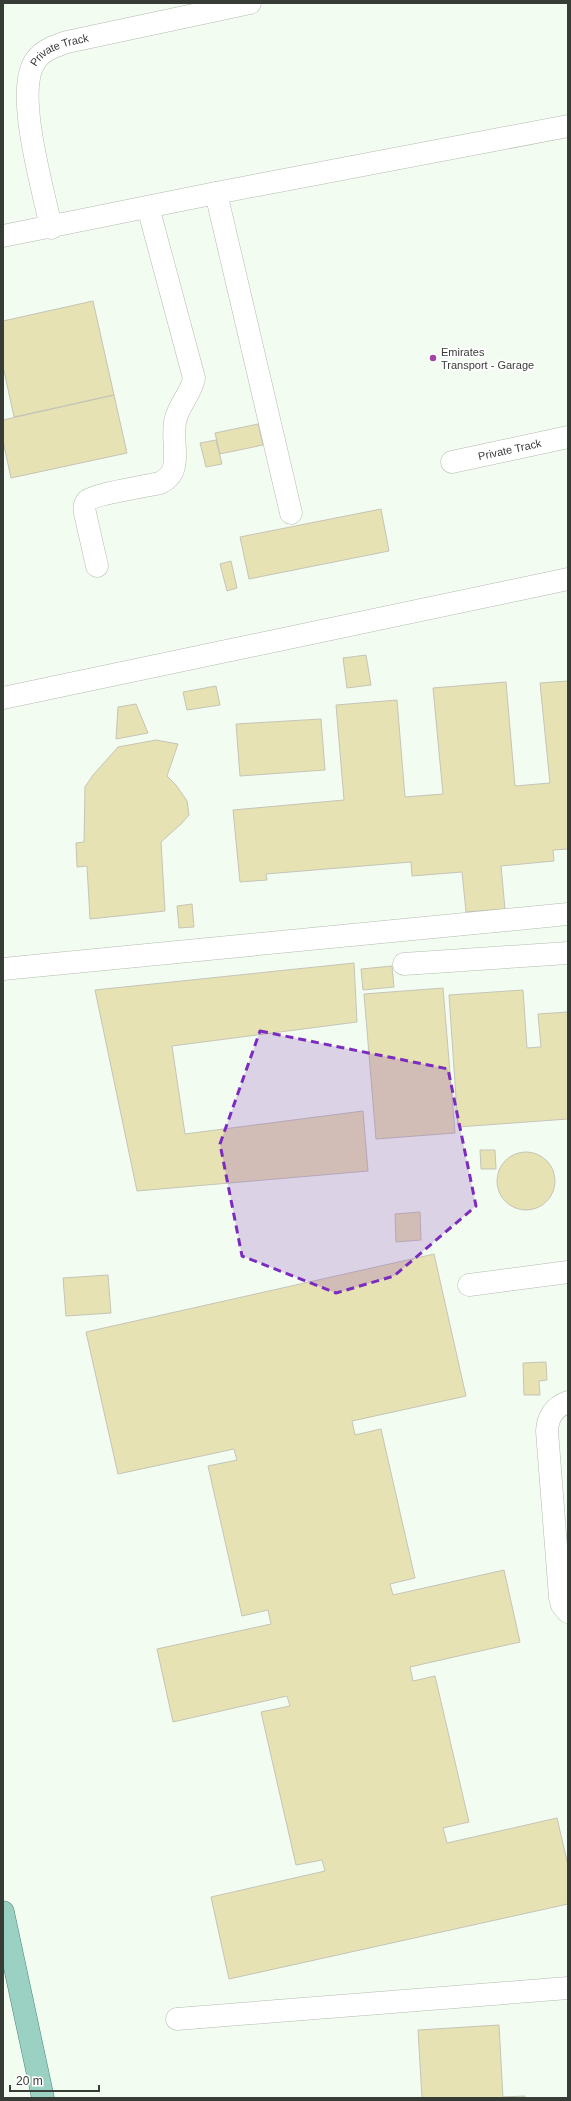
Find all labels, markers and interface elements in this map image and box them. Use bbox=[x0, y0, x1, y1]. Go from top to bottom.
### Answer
street label: Private Track bbox=[28, 31, 90, 68]
place label: Emirates Transport - Garage bbox=[441, 346, 534, 371]
marker: Emirates Transport - Garage bbox=[428, 353, 438, 363]
street label: Private Track bbox=[477, 437, 543, 462]
scale bar bbox=[10, 2067, 99, 2093]
text: 20 m bbox=[16, 2074, 43, 2088]

